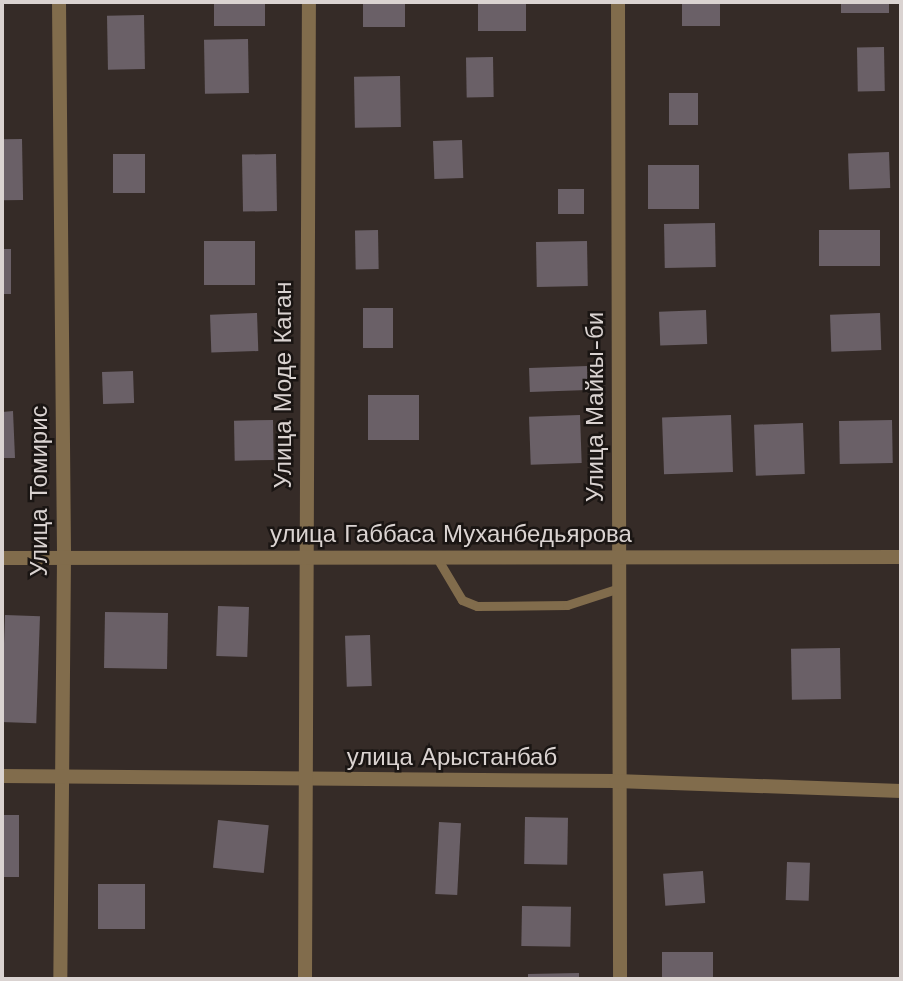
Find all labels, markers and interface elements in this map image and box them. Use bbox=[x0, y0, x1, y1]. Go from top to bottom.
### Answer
street label: Улица Моде Каган bbox=[270, 281, 298, 489]
street label: Улица Майкы-би bbox=[582, 312, 610, 502]
street label: Улица Томирис bbox=[26, 405, 54, 577]
street label: улица Габбаса Муханбедьярова bbox=[270, 521, 632, 549]
street label: улица Арыстанбаб bbox=[347, 744, 557, 772]

